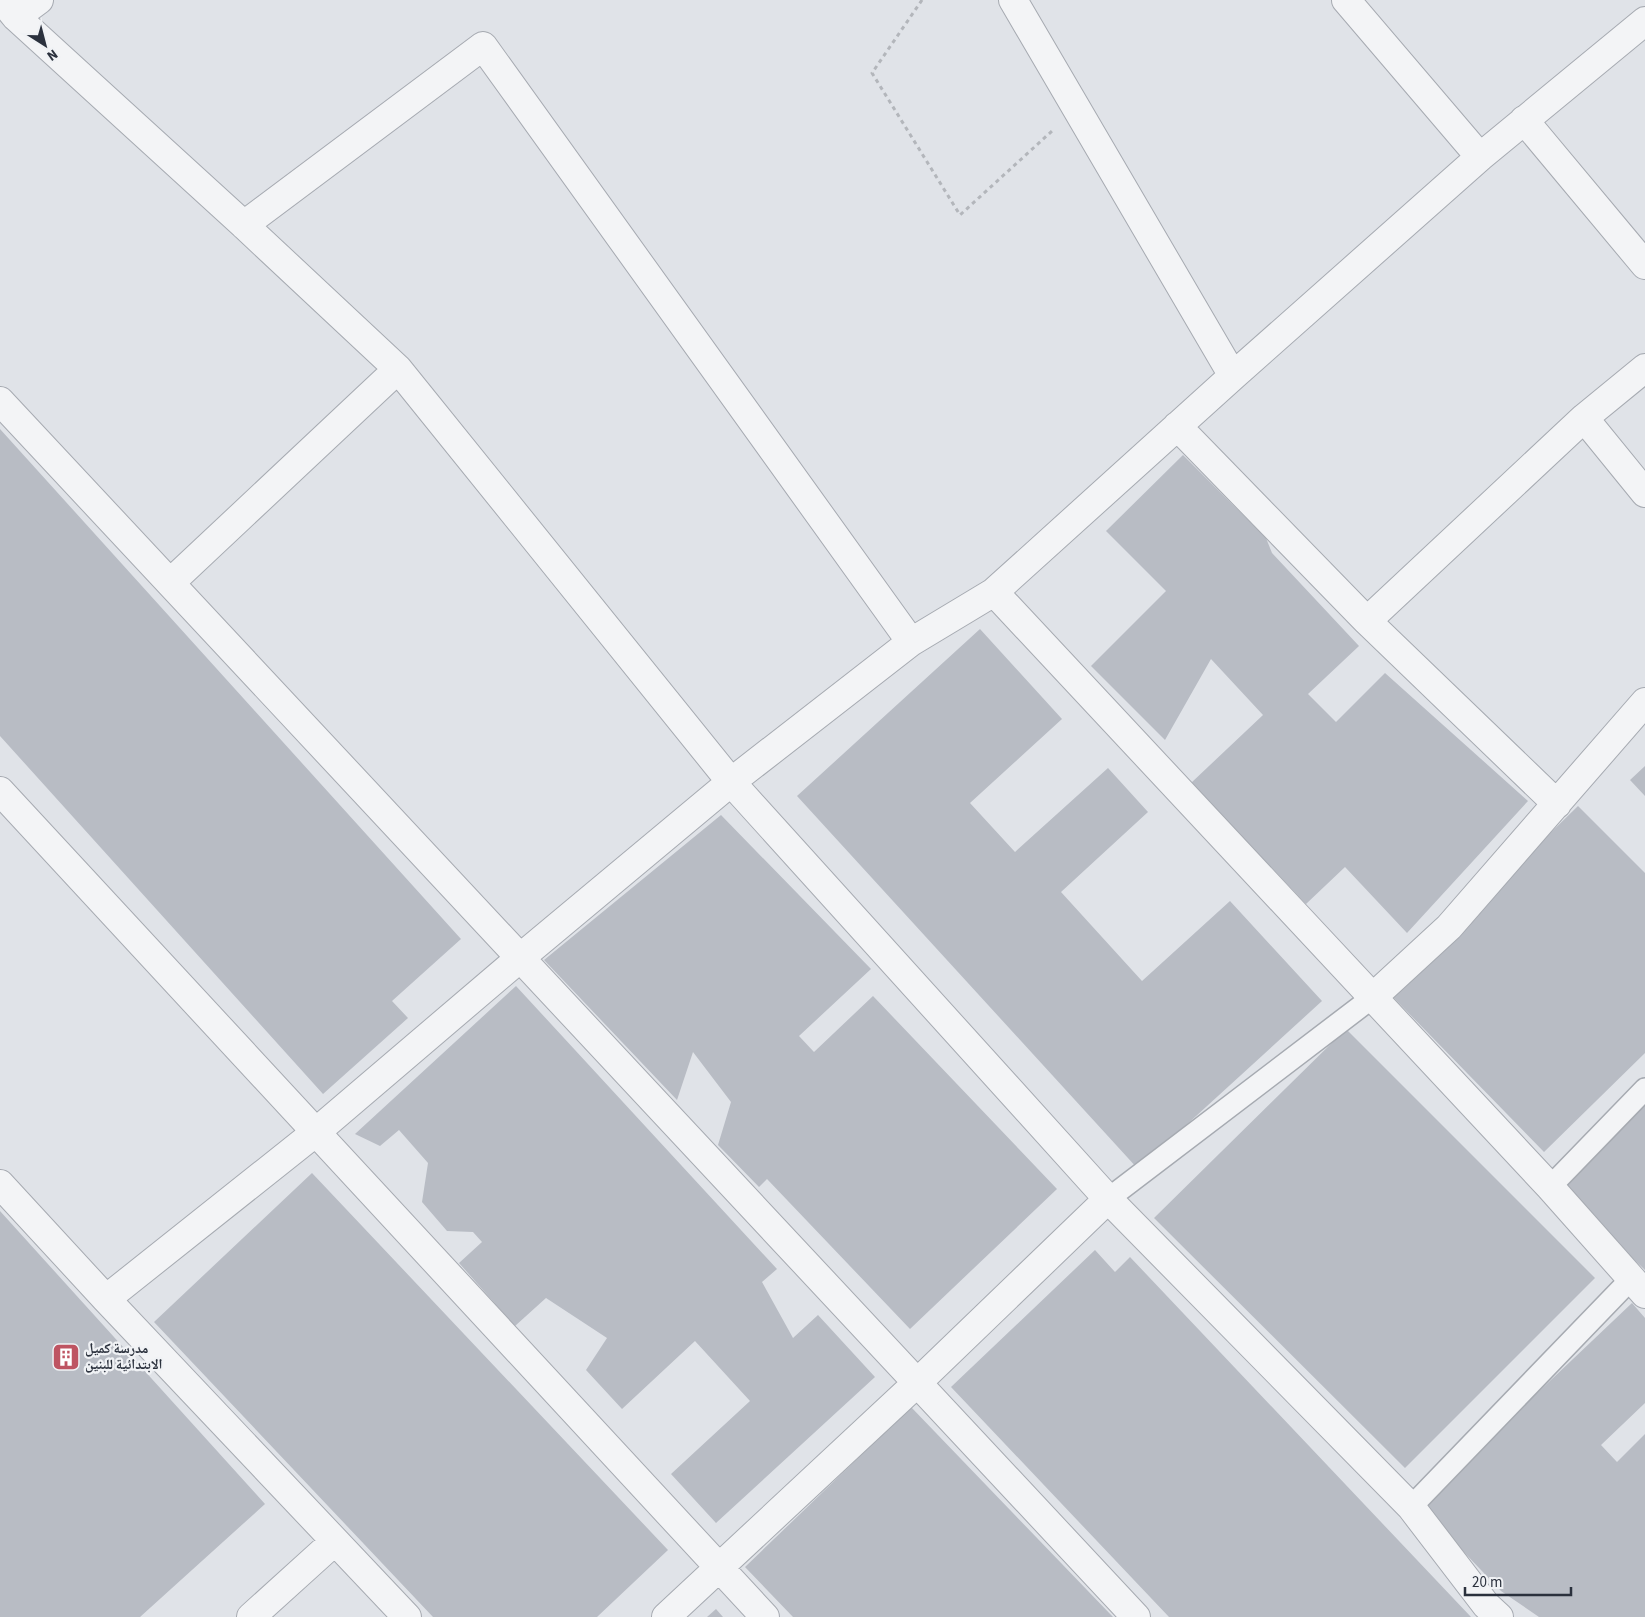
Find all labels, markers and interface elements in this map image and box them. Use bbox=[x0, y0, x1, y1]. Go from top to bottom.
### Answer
north arrow bbox=[20, 20, 70, 70]
text: N bbox=[42, 44, 62, 66]
place label: مدرسة كميل الابتدائية للبنين bbox=[85, 1339, 163, 1375]
building icon: مدرسة كميل الابتدائية للبنين bbox=[51, 1342, 81, 1372]
scale bar bbox=[1465, 1564, 1571, 1596]
text: 20 m bbox=[1472, 1572, 1502, 1593]

